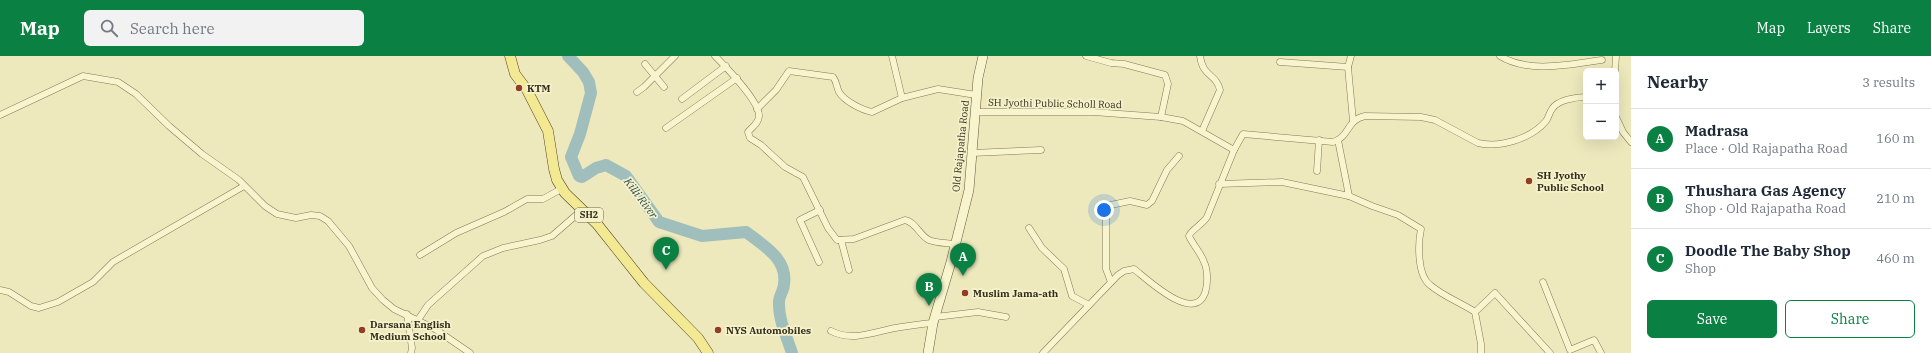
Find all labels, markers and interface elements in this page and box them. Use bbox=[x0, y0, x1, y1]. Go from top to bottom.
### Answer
search box bbox=[84, 10, 364, 46]
text: Map bbox=[20, 16, 60, 40]
icon: search bbox=[98, 17, 120, 39]
text: Search here bbox=[130, 19, 214, 38]
text: Map bbox=[1757, 19, 1785, 37]
text: Layers bbox=[1807, 19, 1851, 37]
text: Share bbox=[1873, 19, 1911, 37]
map controls bbox=[1583, 68, 1619, 140]
button: + bbox=[1583, 68, 1619, 104]
text: Nearby bbox=[1647, 71, 1708, 93]
text: 3 results bbox=[1862, 74, 1915, 91]
place label: KTM bbox=[527, 82, 551, 95]
marker: KTM bbox=[514, 83, 524, 93]
street label: SH Jyothi Public Scholl Road bbox=[988, 96, 1122, 111]
street label: Old Rajapatha Road bbox=[949, 100, 972, 193]
button: − bbox=[1583, 104, 1619, 140]
text: Madrasa bbox=[1685, 121, 1749, 140]
text: A bbox=[1655, 130, 1665, 147]
text: 160 m bbox=[1876, 130, 1915, 147]
text: Place · Old Rajapatha Road bbox=[1685, 140, 1848, 157]
place label: SH Jyothy Public School bbox=[1537, 169, 1604, 194]
water label: Killi River bbox=[621, 174, 662, 222]
marker: SH Jyothy Public School bbox=[1524, 176, 1534, 186]
text: Thushara Gas Agency bbox=[1685, 181, 1846, 200]
text: B bbox=[1655, 190, 1665, 207]
text: 210 m bbox=[1876, 190, 1915, 207]
your location bbox=[1094, 200, 1114, 220]
text: Shop · Old Rajapatha Road bbox=[1685, 200, 1846, 217]
road number: SH2 bbox=[575, 208, 603, 222]
pin: C bbox=[653, 237, 679, 270]
text: Doodle The Baby Shop bbox=[1685, 241, 1851, 260]
pin: A bbox=[950, 243, 976, 276]
text: C bbox=[1656, 250, 1664, 267]
text: 460 m bbox=[1876, 250, 1915, 267]
text: Shop bbox=[1685, 260, 1716, 277]
pin: B bbox=[916, 273, 942, 306]
place label: Muslim Jama-ath bbox=[973, 287, 1059, 300]
marker: Muslim Jama-ath bbox=[960, 288, 970, 298]
button: Save bbox=[1647, 300, 1777, 338]
button: Share bbox=[1785, 300, 1915, 338]
place label: Darsana English Medium School bbox=[370, 318, 451, 343]
place label: NYS Automobiles bbox=[726, 324, 811, 337]
marker: Darsana English Medium School bbox=[357, 325, 367, 335]
marker: NYS Automobiles bbox=[713, 325, 723, 335]

